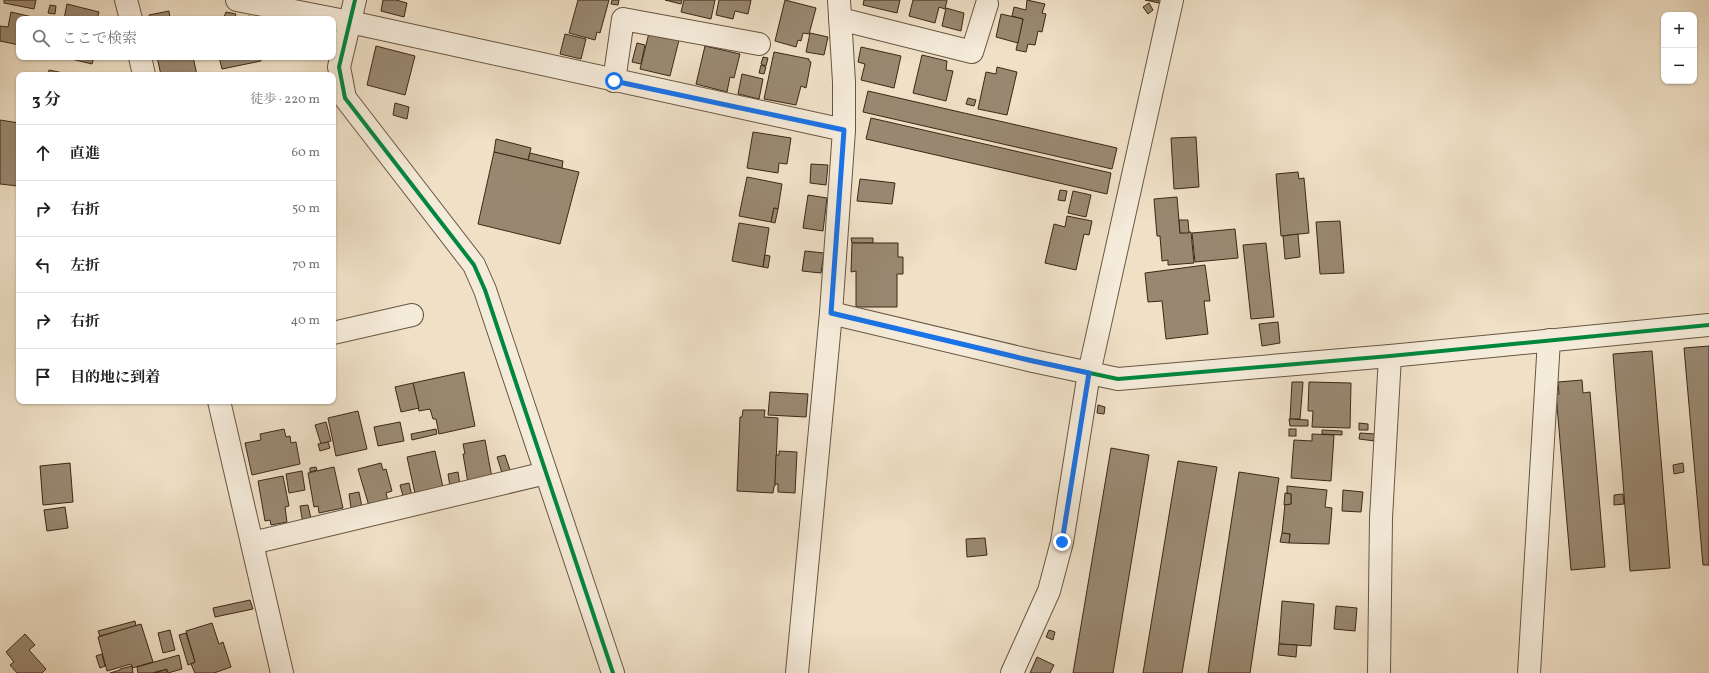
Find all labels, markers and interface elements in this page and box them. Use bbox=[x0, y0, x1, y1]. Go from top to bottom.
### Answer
map controls bbox=[1661, 12, 1697, 84]
button: + bbox=[1661, 12, 1697, 48]
search box bbox=[16, 16, 336, 60]
icon: search bbox=[30, 27, 52, 49]
text: ここで検索 bbox=[62, 29, 137, 50]
button: − bbox=[1661, 48, 1697, 84]
route start bbox=[605, 72, 623, 90]
text: 3 分 bbox=[32, 89, 61, 112]
text: 徒歩 · 220 m bbox=[251, 91, 320, 109]
icon: ahead bbox=[32, 142, 54, 164]
text: 直進 bbox=[70, 144, 100, 165]
text: 60 m bbox=[292, 144, 320, 162]
icon: right bbox=[32, 198, 54, 220]
text: 右折 bbox=[70, 200, 100, 221]
text: 50 m bbox=[292, 200, 320, 218]
icon: left bbox=[32, 254, 54, 276]
text: 左折 bbox=[70, 256, 100, 277]
text: 70 m bbox=[292, 256, 320, 274]
icon: right bbox=[32, 310, 54, 332]
text: 右折 bbox=[70, 312, 100, 333]
text: 40 m bbox=[291, 312, 320, 330]
icon: arrive bbox=[32, 366, 54, 388]
text: 目的地に到着 bbox=[70, 368, 160, 389]
route end bbox=[1053, 533, 1071, 551]

